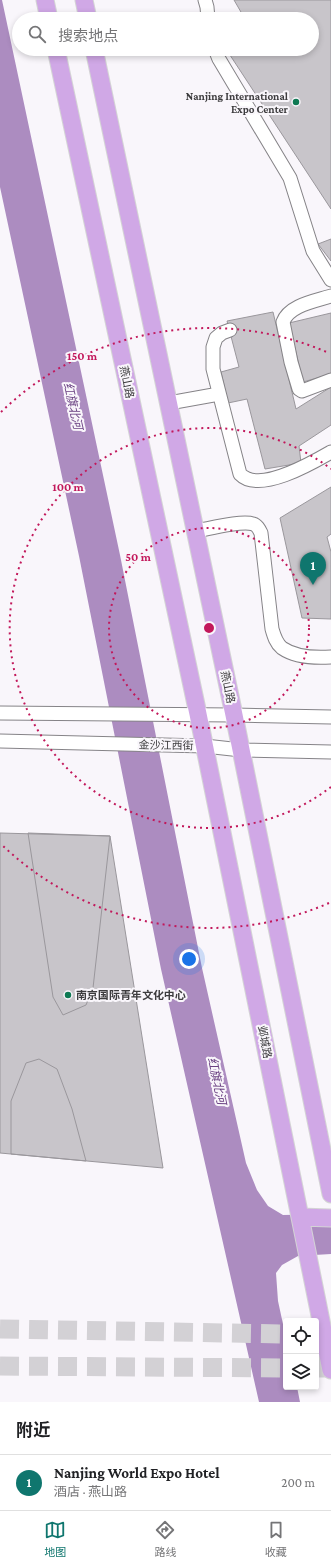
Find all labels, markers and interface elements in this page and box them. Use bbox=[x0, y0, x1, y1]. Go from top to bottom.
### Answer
search box bbox=[12, 12, 319, 56]
icon: search bbox=[26, 23, 48, 45]
text: 搜索地点 bbox=[58, 28, 118, 44]
place label: Nanjing International Expo Center bbox=[186, 90, 289, 115]
marker: Nanjing International Expo Center bbox=[291, 97, 301, 107]
text: 150 m bbox=[67, 349, 98, 363]
street label: 燕山路 bbox=[118, 365, 136, 399]
water label: 红旗北河 bbox=[61, 381, 86, 433]
text: 100 m bbox=[52, 480, 85, 494]
text: 50 m bbox=[125, 550, 152, 564]
pin: 1 bbox=[300, 552, 326, 585]
centre of rings bbox=[202, 621, 216, 635]
street label: 燕山路 bbox=[219, 670, 237, 704]
street label: 金沙江西街 bbox=[138, 739, 194, 751]
your location bbox=[179, 949, 199, 969]
place label: 南京国际青年文化中心 bbox=[76, 989, 186, 1001]
marker: 南京国际青年文化中心 bbox=[63, 990, 73, 1000]
street label: 邺城路 bbox=[256, 1025, 274, 1059]
water label: 红旗北河 bbox=[205, 1056, 229, 1108]
map controls bbox=[283, 1318, 319, 1390]
button: locate bbox=[283, 1318, 319, 1354]
button: layers bbox=[283, 1354, 319, 1390]
text: 附近 bbox=[16, 1421, 50, 1440]
text: Nanjing World Expo Hotel bbox=[54, 1465, 220, 1481]
text: 1 bbox=[27, 1475, 31, 1490]
text: 200 m bbox=[281, 1475, 315, 1490]
text: 酒店 · 燕山路 bbox=[54, 1484, 127, 1499]
tab: 地图 bbox=[44, 1519, 66, 1559]
tab: 路线 bbox=[154, 1519, 176, 1559]
tab: 收藏 bbox=[265, 1519, 287, 1559]

